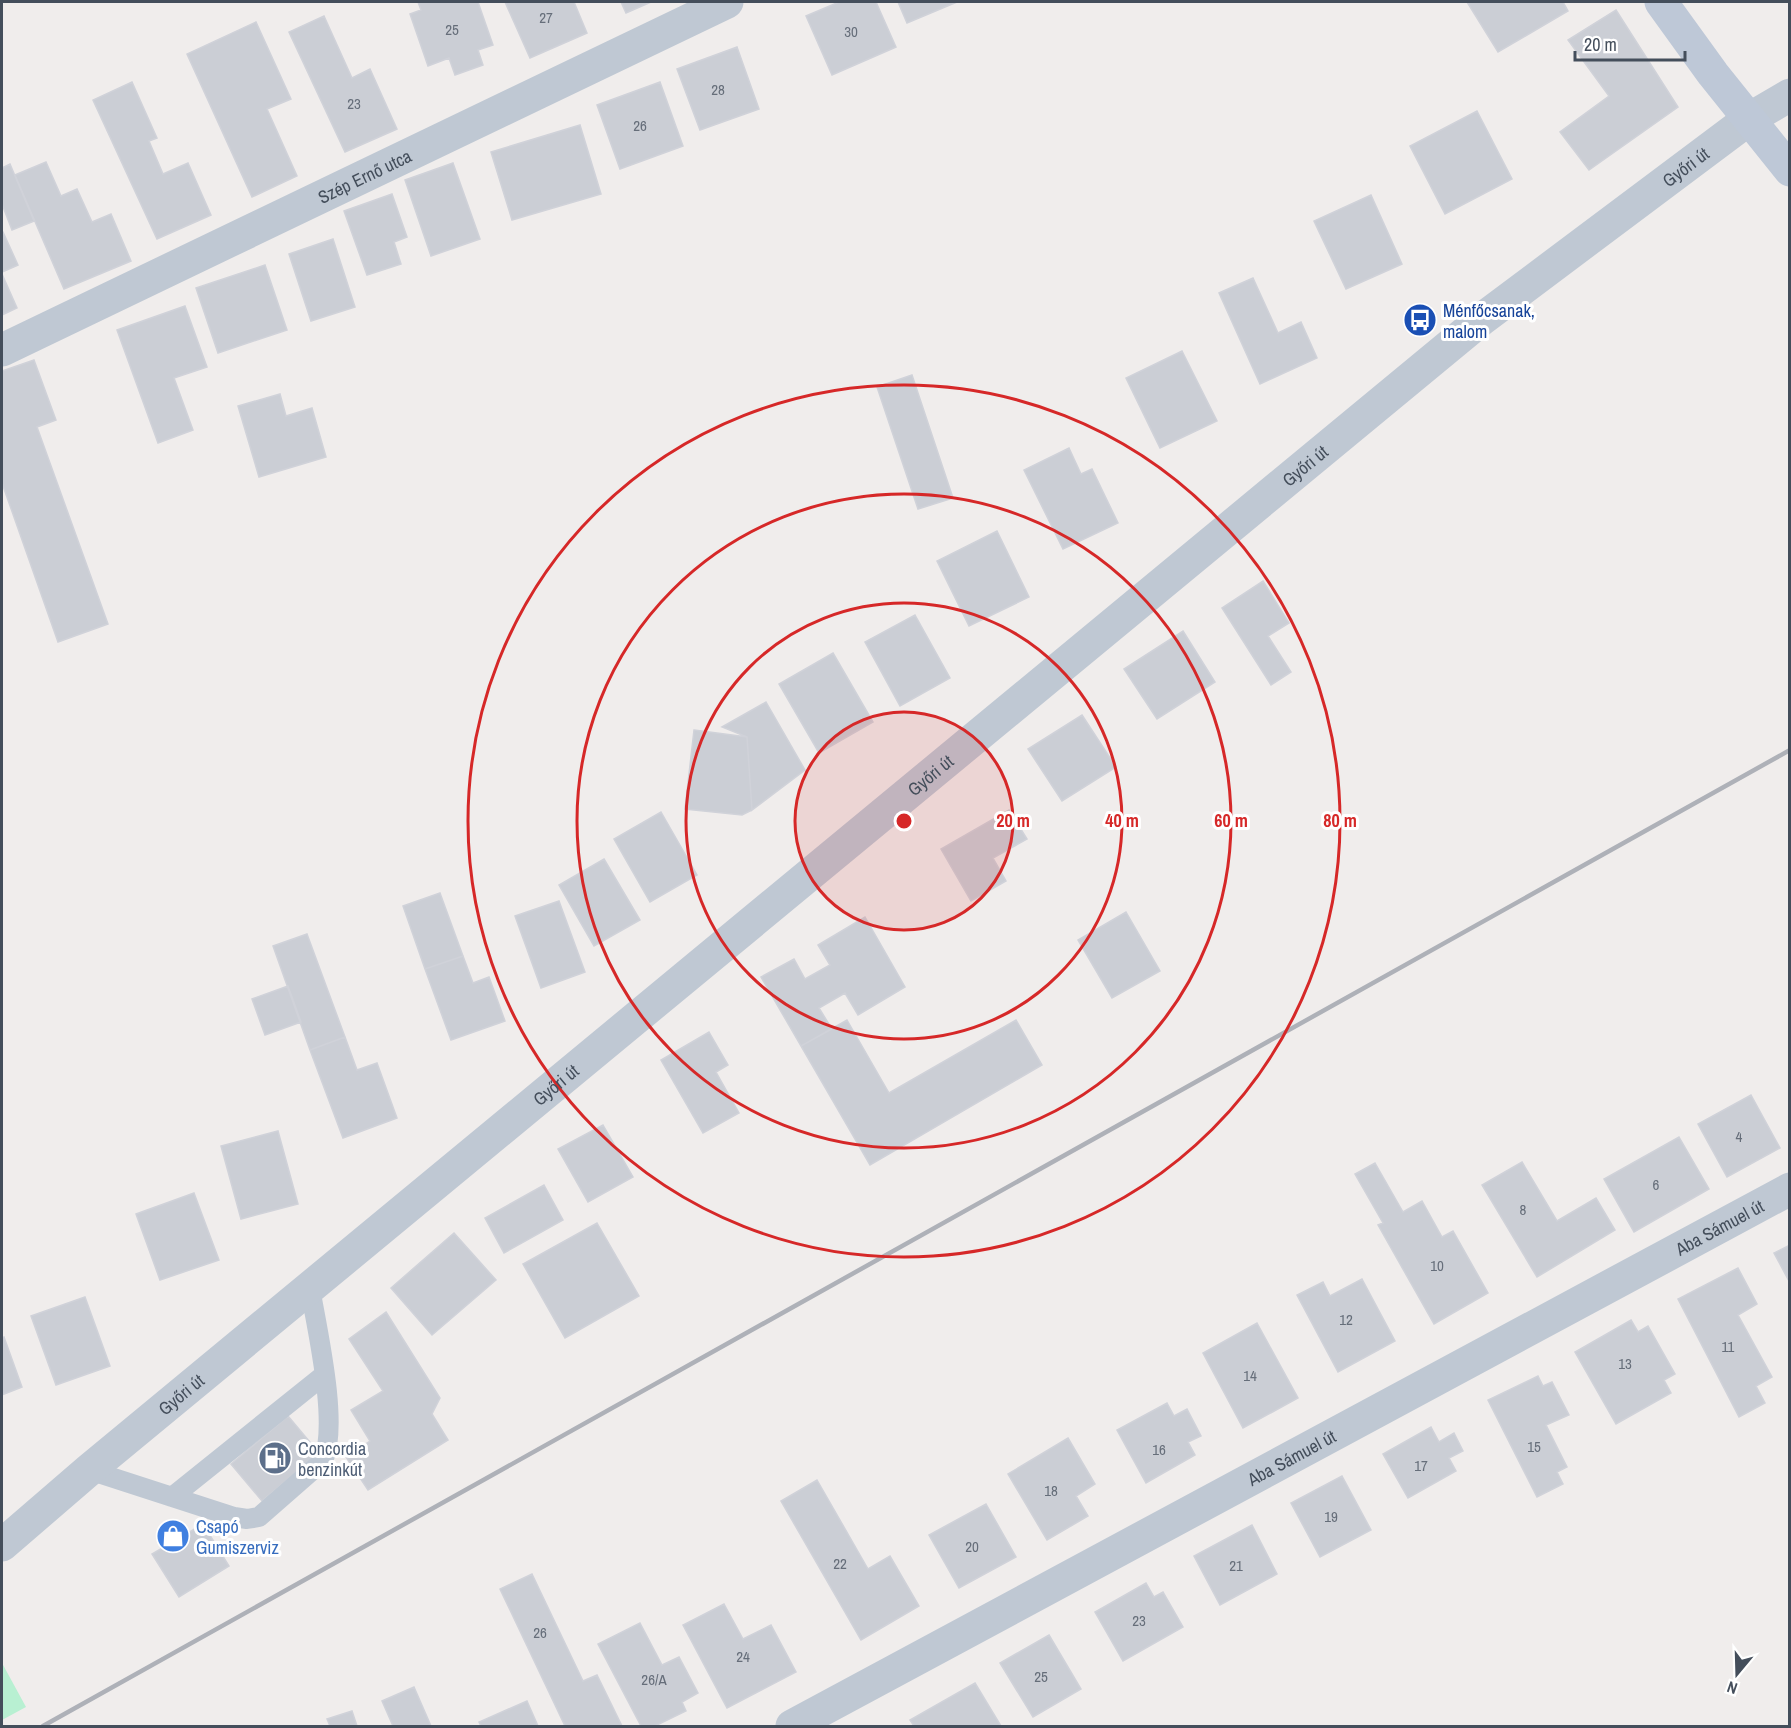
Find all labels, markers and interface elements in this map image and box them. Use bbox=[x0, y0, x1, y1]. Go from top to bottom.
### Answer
house number: 27 bbox=[539, 7, 553, 28]
house number: 25 bbox=[445, 19, 459, 40]
house number: 30 bbox=[844, 21, 858, 42]
scale bar bbox=[1575, 24, 1684, 62]
text: 20 m bbox=[1584, 32, 1617, 57]
house number: 28 bbox=[711, 79, 725, 100]
house number: 23 bbox=[347, 93, 361, 114]
house number: 26 bbox=[633, 115, 647, 136]
street label: Győri út bbox=[1657, 141, 1714, 192]
street label: Szép Ernő utca bbox=[313, 143, 415, 209]
place label: Ménfőcsanak, malom bbox=[1443, 298, 1535, 344]
bus stop icon: Ménfőcsanak, malom bbox=[1402, 302, 1438, 338]
street label: Győri út bbox=[1277, 439, 1333, 492]
street label: Győri út bbox=[902, 749, 958, 801]
text: 20 m bbox=[996, 808, 1030, 833]
text: 40 m bbox=[1105, 808, 1139, 833]
text: 60 m bbox=[1214, 808, 1248, 833]
text: 80 m bbox=[1323, 808, 1357, 833]
centre of rings bbox=[894, 811, 914, 831]
street label: Győri út bbox=[527, 1058, 584, 1111]
house number: 4 bbox=[1736, 1126, 1743, 1147]
house number: 6 bbox=[1653, 1174, 1660, 1195]
street label: Aba Sámuel út bbox=[1670, 1193, 1768, 1261]
house number: 8 bbox=[1520, 1199, 1527, 1220]
house number: 10 bbox=[1430, 1255, 1444, 1276]
house number: 12 bbox=[1339, 1309, 1353, 1330]
house number: 11 bbox=[1722, 1336, 1735, 1357]
house number: 13 bbox=[1618, 1353, 1632, 1374]
house number: 14 bbox=[1243, 1365, 1257, 1386]
street label: Győri út bbox=[153, 1368, 209, 1420]
street label: Aba Sámuel út bbox=[1242, 1423, 1340, 1492]
place label: Concordia benzinkút bbox=[298, 1436, 366, 1482]
house number: 15 bbox=[1527, 1436, 1541, 1457]
house number: 16 bbox=[1152, 1439, 1166, 1460]
fuel station icon: Concordia benzinkút bbox=[257, 1440, 293, 1476]
house number: 17 bbox=[1414, 1455, 1428, 1476]
house number: 18 bbox=[1044, 1480, 1058, 1501]
house number: 19 bbox=[1324, 1506, 1338, 1527]
place label: Csapó Gumiszerviz bbox=[196, 1514, 279, 1560]
shop icon: Csapó Gumiszerviz bbox=[155, 1518, 191, 1554]
house number: 20 bbox=[965, 1536, 979, 1557]
house number: 22 bbox=[833, 1553, 847, 1574]
house number: 21 bbox=[1229, 1555, 1243, 1576]
house number: 23 bbox=[1132, 1610, 1146, 1631]
house number: 26 bbox=[533, 1622, 547, 1643]
north arrow bbox=[1707, 1644, 1767, 1704]
house number: 24 bbox=[736, 1646, 750, 1667]
house number: 25 bbox=[1034, 1666, 1048, 1687]
house number: 26/A bbox=[641, 1669, 667, 1690]
text: N bbox=[1724, 1676, 1740, 1700]

